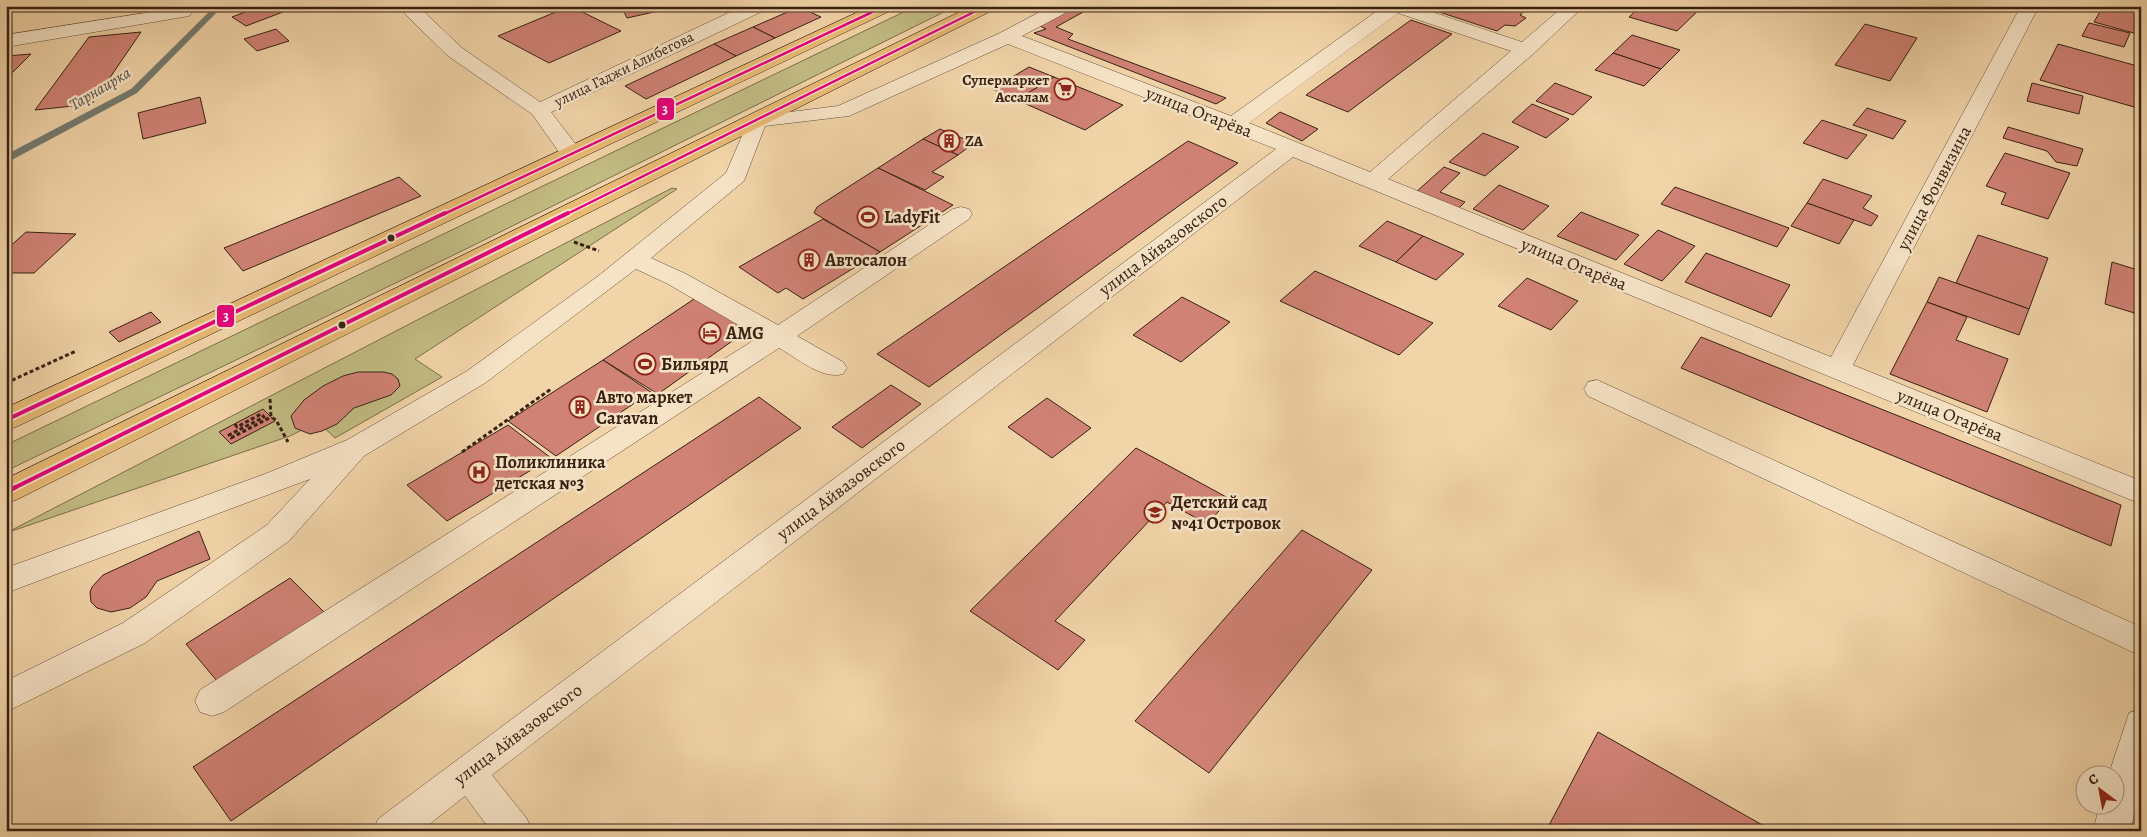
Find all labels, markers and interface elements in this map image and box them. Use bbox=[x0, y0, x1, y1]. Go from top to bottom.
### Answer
street label: улица Гаджи Алибегова bbox=[550, 27, 697, 112]
water label: Тарнаирка bbox=[65, 62, 135, 116]
place label: Супермаркет Ассалам bbox=[962, 70, 1049, 107]
supermarket icon: Супермаркет Ассалам bbox=[1053, 77, 1077, 101]
street label: улица Огарёва bbox=[1141, 80, 1256, 144]
line badge: 3 bbox=[656, 97, 675, 121]
text: 3 bbox=[662, 100, 668, 119]
street label: улица Фонвизина bbox=[1891, 121, 1977, 255]
building icon: ZA bbox=[937, 129, 961, 153]
place label: ZA bbox=[965, 131, 984, 151]
street label: улица Айвазовского bbox=[1093, 189, 1232, 302]
sports icon: LadyFit bbox=[856, 205, 880, 229]
place label: LadyFit bbox=[884, 205, 940, 229]
street label: улица Огарёва bbox=[1517, 231, 1631, 296]
unlabelled marker bbox=[386, 233, 396, 243]
building icon: Автосалон bbox=[797, 248, 821, 272]
place label: Автосалон bbox=[824, 248, 907, 272]
line badge: 3 bbox=[216, 304, 235, 328]
text: 3 bbox=[223, 307, 229, 326]
unlabelled marker bbox=[337, 320, 347, 330]
hotel icon: AMG bbox=[698, 321, 722, 345]
place label: AMG bbox=[725, 321, 764, 345]
sports icon: Бильярд bbox=[633, 352, 657, 376]
place label: Бильярд bbox=[661, 352, 728, 376]
street label: улица Огарёва bbox=[1893, 382, 2007, 447]
place label: Авто маркет Caravan bbox=[595, 385, 692, 430]
building icon: Авто маркет Caravan bbox=[568, 395, 592, 419]
street label: улица Айвазовского bbox=[771, 433, 910, 546]
place label: Поликлиника детская №3 bbox=[494, 450, 606, 495]
hospital icon: Поликлиника детская №3 bbox=[467, 460, 491, 484]
place label: Детский сад №41 Островок bbox=[1171, 490, 1281, 535]
school or university icon: Детский сад №41 Островок bbox=[1143, 500, 1167, 524]
street label: улица Айвазовского bbox=[448, 678, 587, 791]
north arrow bbox=[2074, 764, 2124, 814]
text: С bbox=[2085, 769, 2102, 790]

